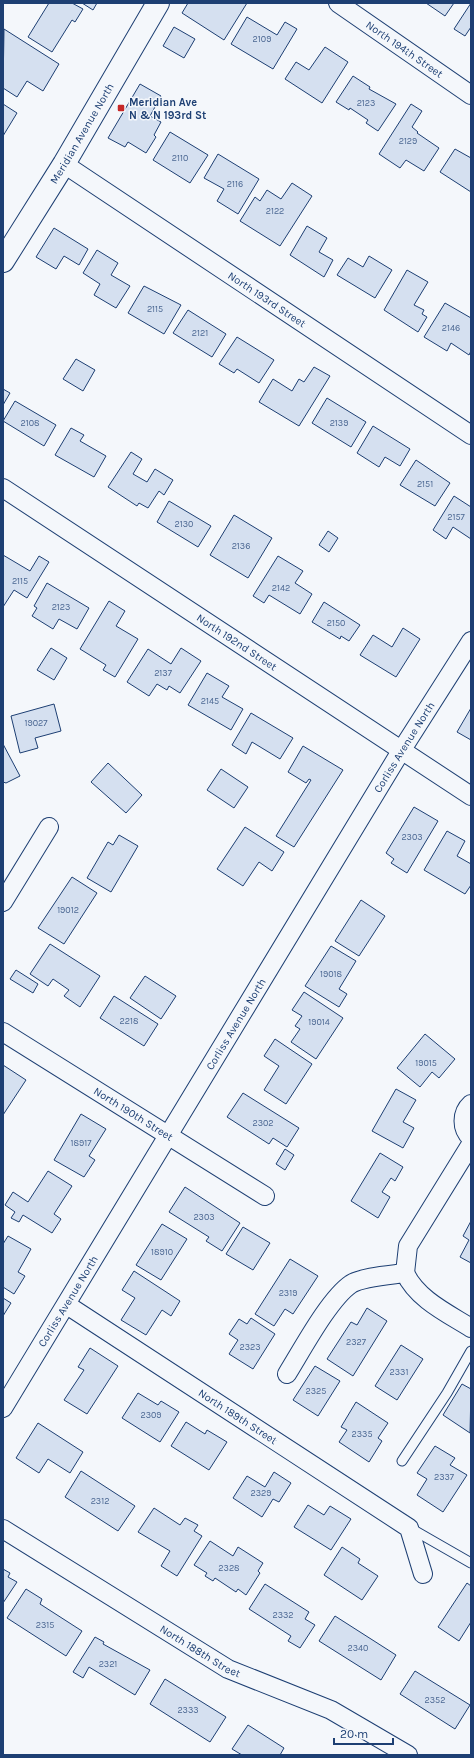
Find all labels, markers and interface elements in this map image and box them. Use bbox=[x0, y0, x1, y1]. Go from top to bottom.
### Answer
street label: North 194th Street bbox=[363, 18, 445, 81]
house number: 2109 bbox=[253, 34, 271, 44]
street label: Meridian Avenue North bbox=[47, 81, 117, 186]
place label: Meridian Ave N & N 193rd St bbox=[129, 96, 207, 122]
house number: 2123 bbox=[357, 98, 375, 108]
marker: Meridian Ave N & N 193rd St bbox=[116, 103, 126, 113]
house number: 2129 bbox=[399, 136, 417, 146]
house number: 2110 bbox=[172, 153, 188, 163]
house number: 2116 bbox=[227, 179, 243, 189]
house number: 2122 bbox=[266, 206, 284, 216]
street label: North 193rd Street bbox=[225, 269, 308, 330]
house number: 2115 bbox=[147, 304, 163, 314]
house number: 2146 bbox=[442, 323, 460, 333]
house number: 2121 bbox=[192, 328, 208, 338]
house number: 2108 bbox=[20, 418, 40, 428]
house number: 2139 bbox=[330, 418, 348, 428]
house number: 2151 bbox=[417, 479, 433, 489]
house number: 2157 bbox=[447, 512, 466, 522]
house number: 2130 bbox=[175, 519, 193, 529]
house number: 2136 bbox=[232, 541, 250, 551]
house number: 2115 bbox=[12, 576, 28, 586]
house number: 2142 bbox=[272, 583, 290, 593]
house number: 2123 bbox=[52, 602, 70, 612]
street label: North 192nd Street bbox=[194, 611, 279, 673]
house number: 2150 bbox=[327, 618, 345, 628]
house number: 2137 bbox=[154, 668, 173, 678]
house number: 2145 bbox=[201, 696, 219, 706]
street label: Corliss Avenue North bbox=[371, 700, 438, 795]
house number: 19027 bbox=[25, 718, 48, 728]
house number: 2303 bbox=[401, 832, 423, 842]
house number: 19012 bbox=[57, 905, 79, 915]
house number: 19018 bbox=[320, 969, 342, 979]
street label: Corliss Avenue North bbox=[203, 976, 269, 1072]
house number: 2218 bbox=[120, 1016, 139, 1026]
house number: 19014 bbox=[308, 1017, 330, 1027]
house number: 19015 bbox=[415, 1058, 437, 1068]
street label: North 190th Street bbox=[91, 1084, 175, 1144]
house number: 2302 bbox=[252, 1118, 274, 1128]
house number: 18917 bbox=[71, 1138, 92, 1148]
house number: 2303 bbox=[193, 1212, 215, 1222]
house number: 18910 bbox=[151, 1247, 173, 1257]
street label: Corliss Avenue North bbox=[36, 1253, 101, 1349]
house number: 2319 bbox=[279, 1288, 297, 1298]
house number: 2327 bbox=[346, 1337, 367, 1347]
house number: 2323 bbox=[239, 1342, 261, 1352]
house number: 2331 bbox=[390, 1367, 408, 1377]
street label: North 189th Street bbox=[196, 1386, 279, 1447]
house number: 2325 bbox=[306, 1386, 326, 1396]
house number: 2309 bbox=[140, 1410, 162, 1420]
house number: 2335 bbox=[352, 1429, 372, 1439]
house number: 2337 bbox=[434, 1472, 455, 1482]
house number: 2329 bbox=[251, 1488, 271, 1498]
house number: 2312 bbox=[91, 1496, 109, 1506]
house number: 2328 bbox=[218, 1563, 240, 1573]
house number: 2332 bbox=[272, 1610, 294, 1620]
house number: 2315 bbox=[36, 1620, 54, 1630]
street label: North 188th Street bbox=[157, 1622, 242, 1680]
house number: 2340 bbox=[348, 1643, 368, 1653]
house number: 2321 bbox=[99, 1659, 117, 1669]
house number: 2352 bbox=[425, 1695, 445, 1705]
house number: 2333 bbox=[177, 1705, 199, 1715]
scale bar bbox=[334, 1720, 393, 1746]
text: 20 m bbox=[340, 1727, 368, 1741]

